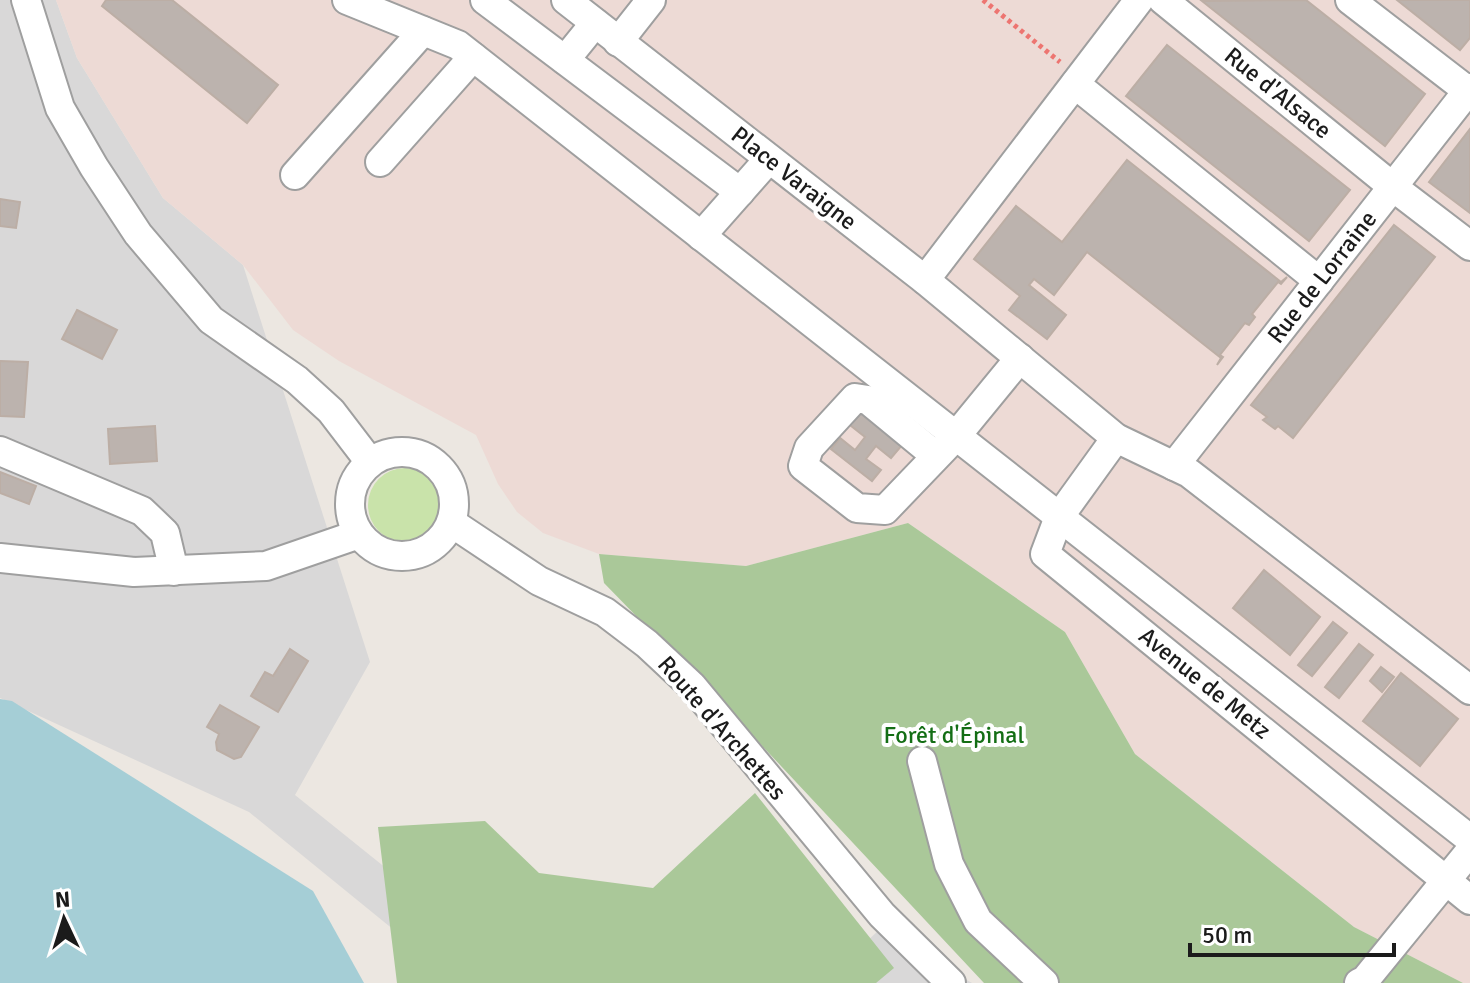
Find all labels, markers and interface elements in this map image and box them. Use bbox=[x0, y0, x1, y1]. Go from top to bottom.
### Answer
street label: Rue d'Alsace bbox=[1218, 41, 1338, 145]
street label: Place Varaigne bbox=[725, 120, 863, 236]
street label: Rue de Lorraine bbox=[1261, 205, 1383, 349]
street label: Avenue de Metz bbox=[1133, 621, 1277, 745]
street label: Route d'Archettes bbox=[651, 650, 793, 806]
park label: Forêt d'Épinal bbox=[883, 720, 1025, 750]
north arrow bbox=[24, 879, 104, 959]
text: N bbox=[54, 886, 71, 914]
scale bar bbox=[1190, 907, 1394, 957]
text: 50 m bbox=[1202, 920, 1252, 950]

